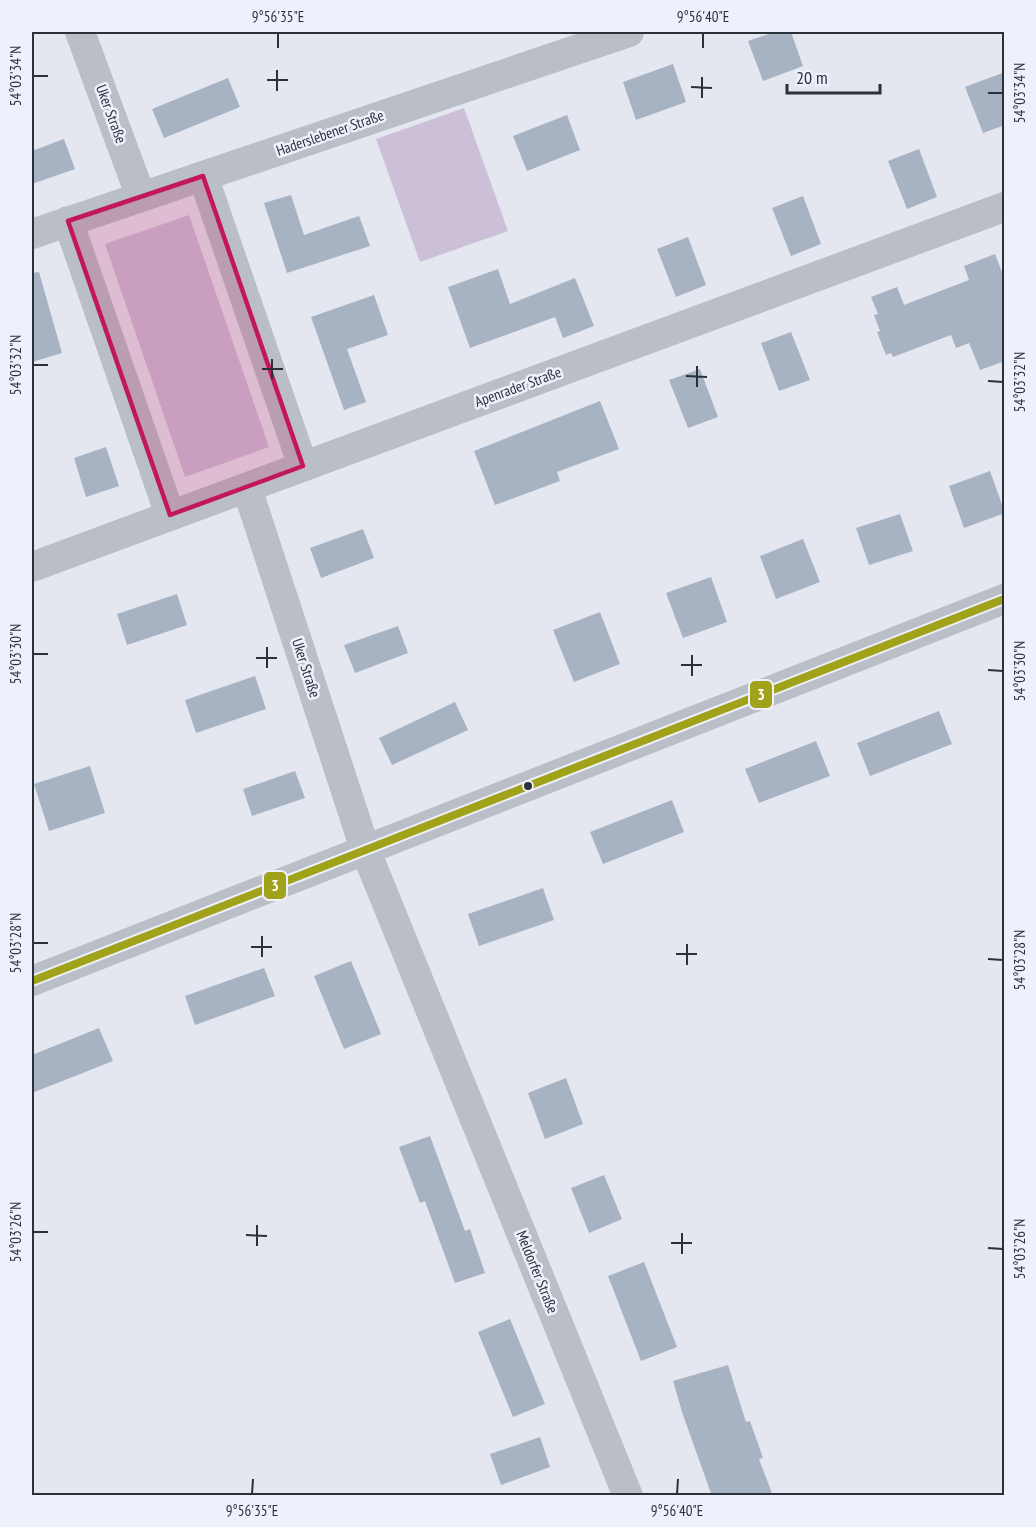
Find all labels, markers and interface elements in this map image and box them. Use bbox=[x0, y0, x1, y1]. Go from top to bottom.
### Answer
text: 9°56'35"E bbox=[252, 7, 304, 26]
text: 9°56'40"E bbox=[677, 7, 729, 26]
text: 54°03'34"N bbox=[6, 46, 25, 106]
scale bar bbox=[787, 57, 880, 95]
text: 54°03'34"N bbox=[1010, 63, 1029, 123]
text: 20 m bbox=[796, 66, 828, 89]
street label: Uker Straße bbox=[92, 82, 131, 146]
street label: Haderslebener Straße bbox=[274, 105, 386, 160]
text: 54°03'32"N bbox=[6, 335, 25, 395]
text: 54°03'32"N bbox=[1010, 352, 1029, 412]
street label: Apenrader Straße bbox=[472, 362, 564, 411]
text: 54°03'30"N bbox=[6, 624, 25, 684]
street label: Uker Straße bbox=[288, 636, 325, 700]
text: 54°03'30"N bbox=[1010, 641, 1029, 701]
line badge: 3 bbox=[749, 680, 773, 709]
text: 3 bbox=[757, 684, 765, 704]
unlabelled marker bbox=[522, 780, 534, 792]
line badge: 3 bbox=[263, 871, 287, 900]
text: 3 bbox=[271, 875, 279, 895]
text: 54°03'28"N bbox=[6, 913, 25, 973]
text: 54°03'28"N bbox=[1010, 930, 1029, 990]
text: 54°03'26"N bbox=[6, 1202, 25, 1262]
text: 54°03'26"N bbox=[1010, 1219, 1029, 1279]
street label: Meldorfer Straße bbox=[512, 1228, 563, 1316]
text: 9°56'35"E bbox=[226, 1501, 278, 1520]
text: 9°56'40"E bbox=[651, 1501, 703, 1520]

